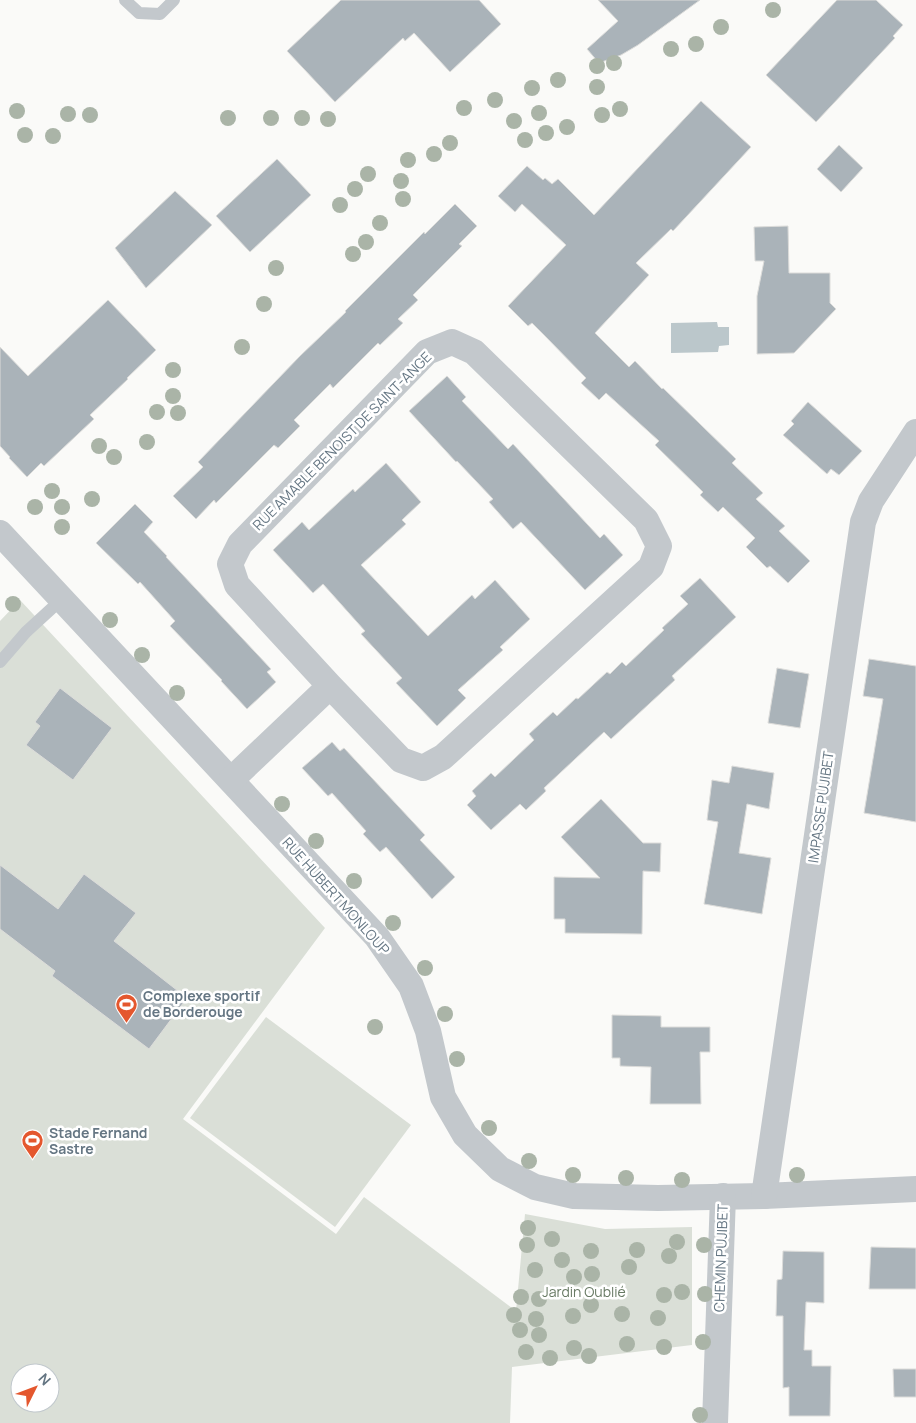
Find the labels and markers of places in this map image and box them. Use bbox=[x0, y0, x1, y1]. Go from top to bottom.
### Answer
place label: Complexe sportif de Borderouge bbox=[143, 986, 260, 1021]
sports icon: Complexe sportif de Borderouge bbox=[115, 992, 139, 1023]
place label: Stade Fernand Sastre bbox=[49, 1123, 147, 1158]
sports icon: Stade Fernand Sastre bbox=[21, 1129, 45, 1160]

